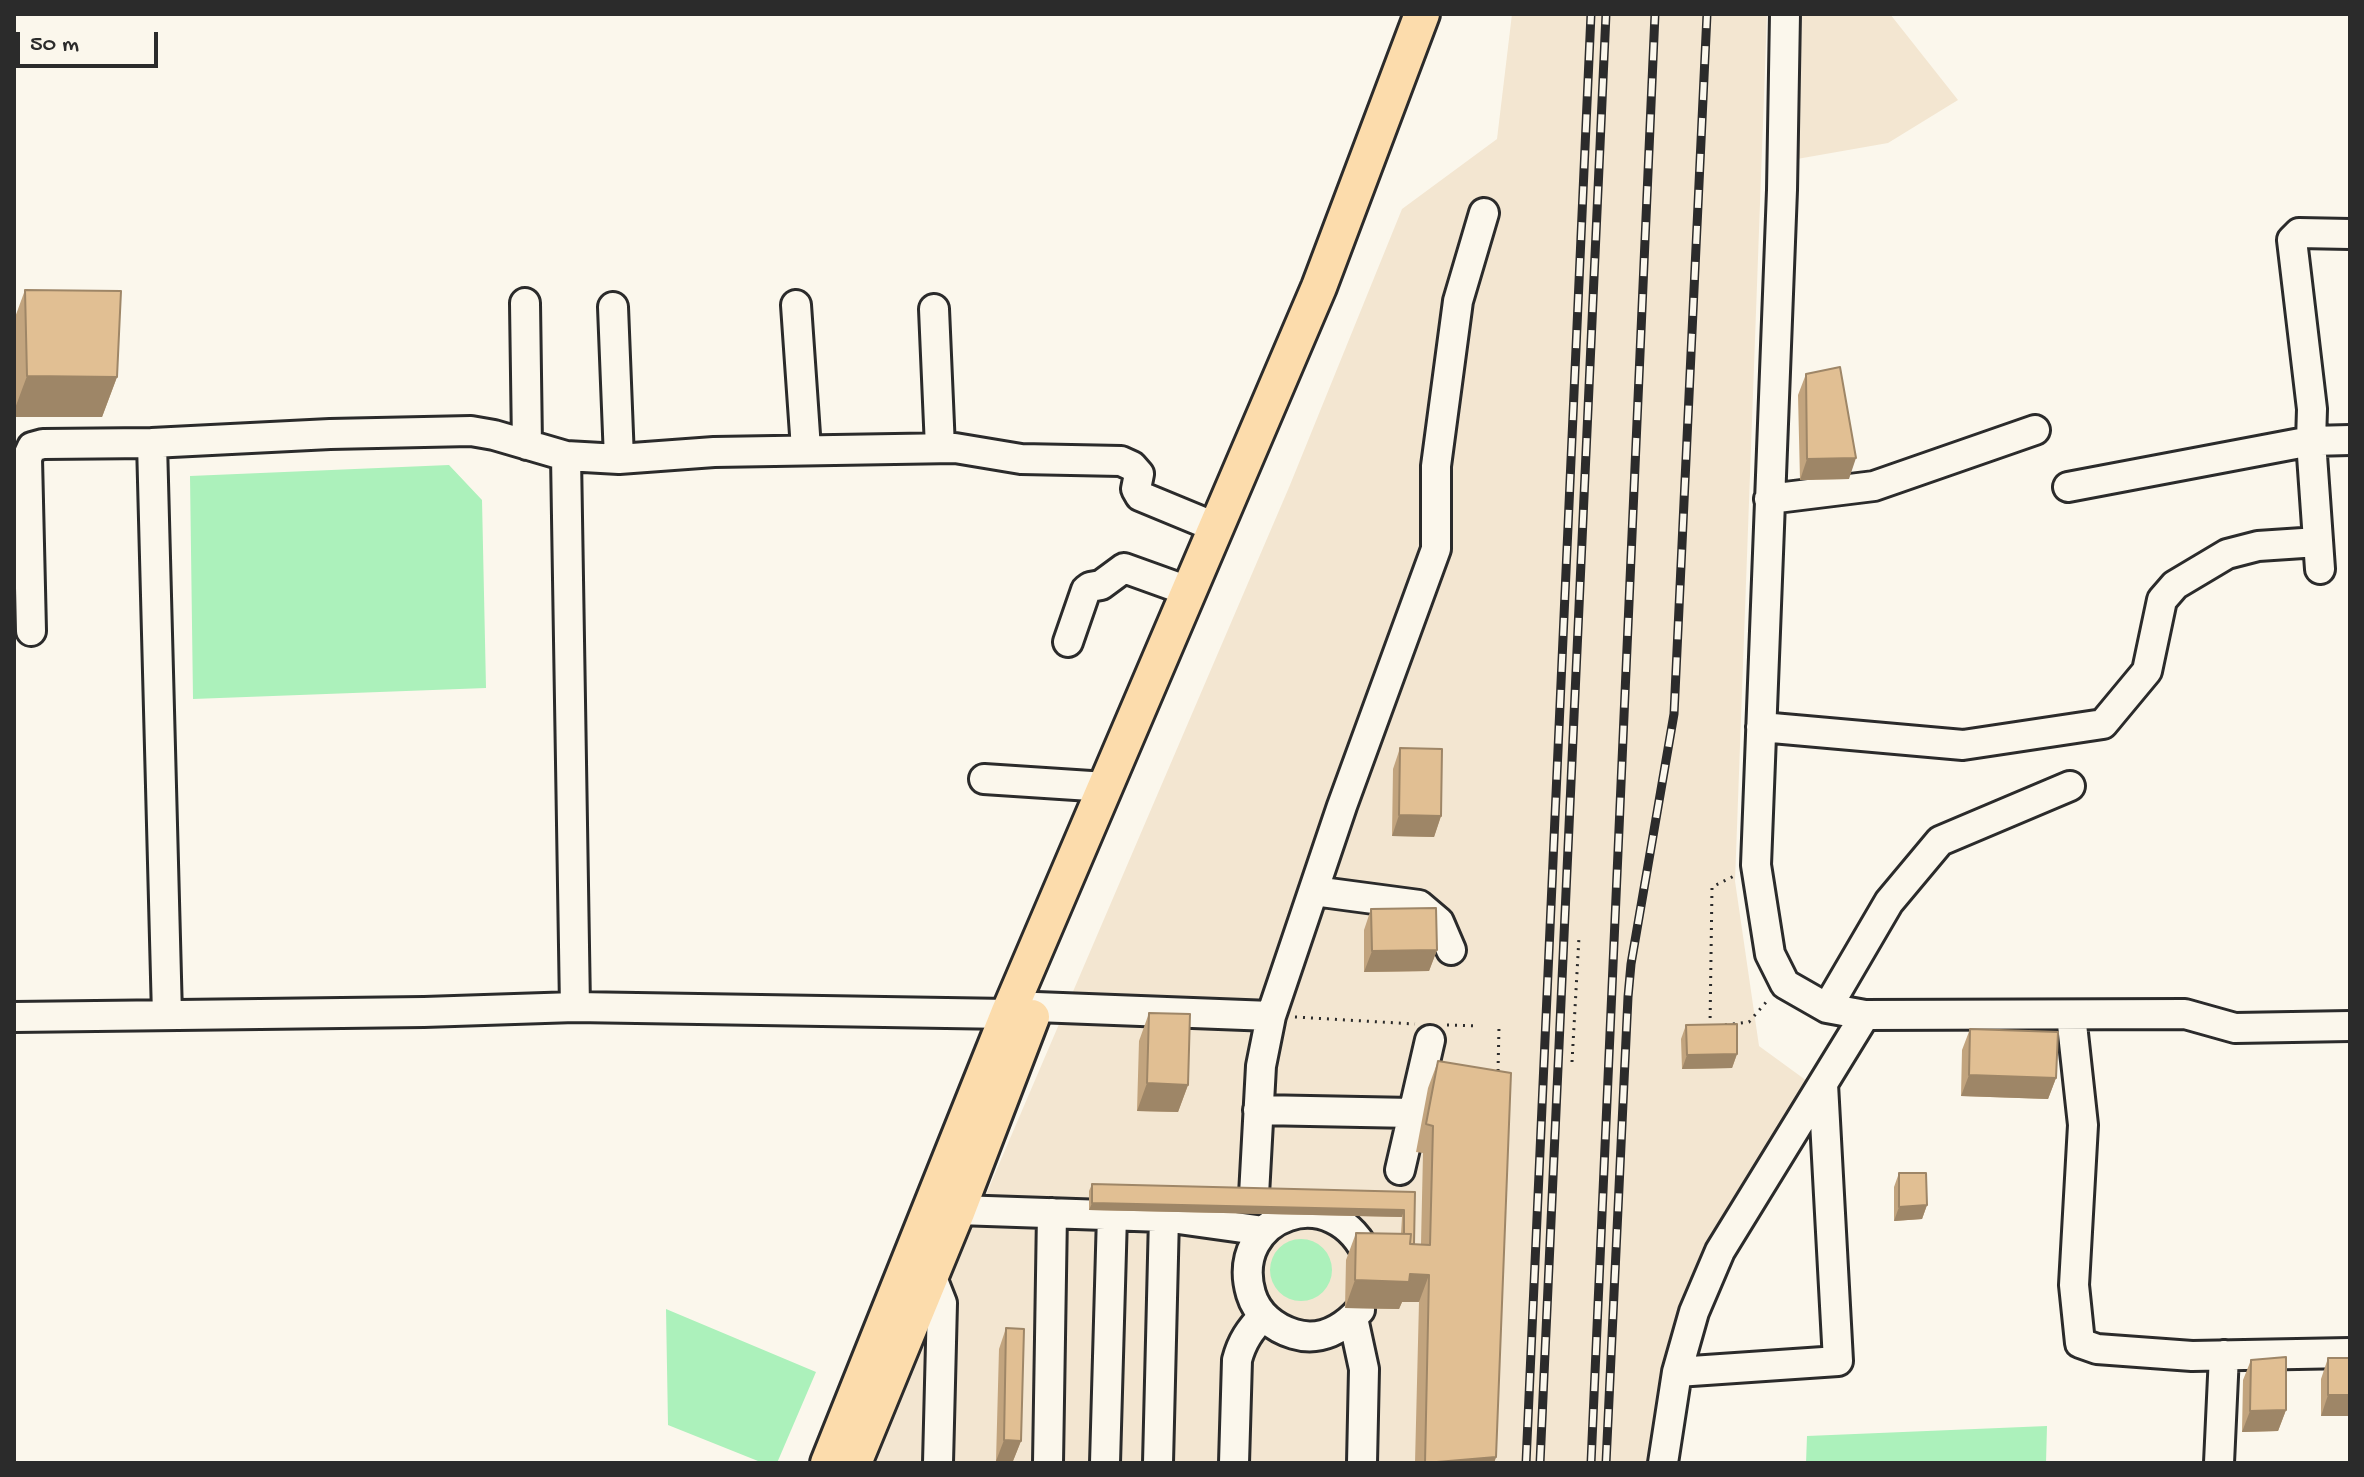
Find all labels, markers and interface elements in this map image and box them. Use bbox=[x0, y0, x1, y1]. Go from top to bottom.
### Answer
scale bar bbox=[20, 16, 162, 66]
text: 50 m bbox=[30, 31, 79, 60]

